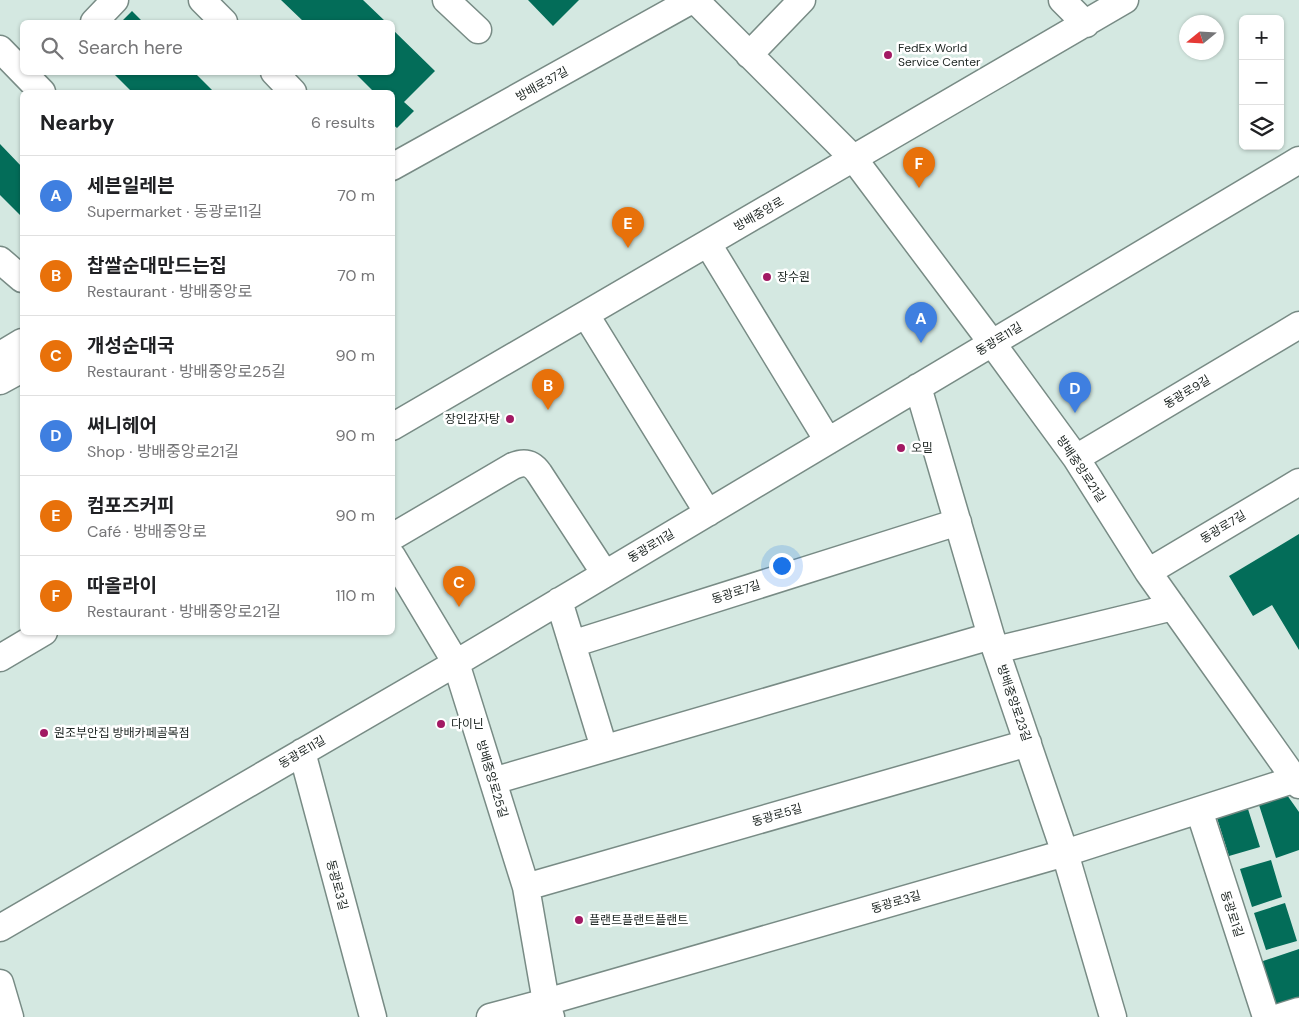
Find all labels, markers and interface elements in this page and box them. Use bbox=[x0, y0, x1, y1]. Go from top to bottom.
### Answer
north arrow bbox=[1179, 15, 1224, 60]
map controls bbox=[1239, 15, 1284, 150]
button: + bbox=[1239, 15, 1284, 60]
search box bbox=[20, 20, 395, 75]
icon: search bbox=[38, 34, 66, 62]
text: Search here bbox=[78, 35, 183, 60]
place label: FedEx World Service Center bbox=[898, 40, 981, 70]
marker: FedEx World Service Center bbox=[882, 49, 894, 61]
button: − bbox=[1239, 60, 1284, 105]
street label: 방배로37길 bbox=[513, 63, 571, 105]
button: layers bbox=[1239, 105, 1284, 150]
text: Nearby bbox=[40, 109, 114, 137]
text: 6 results bbox=[311, 112, 375, 133]
pin: F bbox=[903, 147, 935, 188]
text: 세븐일레븐 bbox=[87, 173, 174, 198]
text: A bbox=[50, 185, 62, 206]
text: 70 m bbox=[337, 185, 375, 206]
street label: 방배중앙로 bbox=[731, 193, 787, 235]
text: Supermarket · 동광로11길 bbox=[87, 201, 262, 222]
pin: E bbox=[612, 207, 644, 248]
text: 찹쌀순대만드는집 bbox=[87, 253, 227, 278]
text: B bbox=[51, 265, 61, 286]
text: 70 m bbox=[337, 265, 375, 286]
place label: 장수원 bbox=[777, 269, 810, 285]
marker: 장수원 bbox=[761, 271, 773, 283]
text: Restaurant · 방배중앙로 bbox=[87, 281, 252, 302]
pin: A bbox=[905, 302, 937, 343]
street label: 동광로11길 bbox=[973, 319, 1025, 359]
text: 개성순대국 bbox=[87, 333, 174, 358]
text: C bbox=[50, 345, 62, 366]
text: 90 m bbox=[335, 345, 375, 366]
text: Restaurant · 방배중앙로25길 bbox=[87, 361, 286, 382]
pin: B bbox=[532, 369, 564, 410]
pin: D bbox=[1059, 372, 1091, 413]
street label: 동광로9길 bbox=[1161, 372, 1213, 412]
place label: 장인감자탕 bbox=[445, 411, 500, 427]
text: 써니헤어 bbox=[87, 413, 157, 438]
marker: 장인감자탕 bbox=[504, 413, 516, 425]
text: D bbox=[50, 425, 62, 446]
text: 90 m bbox=[335, 425, 375, 446]
street label: 방배중앙로21길 bbox=[1053, 433, 1109, 505]
place label: 오밀 bbox=[911, 440, 933, 456]
text: Shop · 방배중앙로21길 bbox=[87, 441, 239, 462]
marker: 오밀 bbox=[895, 442, 907, 454]
text: 컴포즈커피 bbox=[87, 493, 174, 518]
text: E bbox=[51, 505, 61, 526]
text: 90 m bbox=[335, 505, 375, 526]
street label: 동광로7길 bbox=[1197, 507, 1249, 547]
text: Café · 방배중앙로 bbox=[87, 521, 207, 542]
street label: 동광로11길 bbox=[625, 526, 677, 566]
your location bbox=[769, 553, 795, 579]
pin: C bbox=[443, 566, 475, 607]
text: 따올라이 bbox=[87, 573, 157, 598]
street label: 동광로7길 bbox=[709, 577, 763, 607]
text: F bbox=[52, 585, 60, 606]
text: 110 m bbox=[336, 585, 375, 606]
text: Restaurant · 방배중앙로21길 bbox=[87, 601, 281, 622]
street label: 방배중앙로23길 bbox=[993, 662, 1035, 744]
place label: 다이닌 bbox=[451, 716, 484, 732]
marker: 다이닌 bbox=[435, 718, 447, 730]
place label: 원조부안집 방배카페골목점 bbox=[54, 725, 190, 741]
marker: 원조부안집 방배카페골목점 bbox=[38, 727, 50, 739]
street label: 동광로11길 bbox=[276, 732, 328, 772]
street label: 방배중앙로25길 bbox=[473, 738, 511, 820]
street label: 동광로5길 bbox=[750, 800, 804, 830]
street label: 동광로3길 bbox=[323, 858, 351, 912]
street label: 동광로3길 bbox=[869, 887, 923, 917]
street label: 동광로1길 bbox=[1217, 889, 1247, 939]
place label: 플랜트플랜트플랜트 bbox=[589, 912, 688, 928]
marker: 플랜트플랜트플랜트 bbox=[573, 914, 585, 926]

